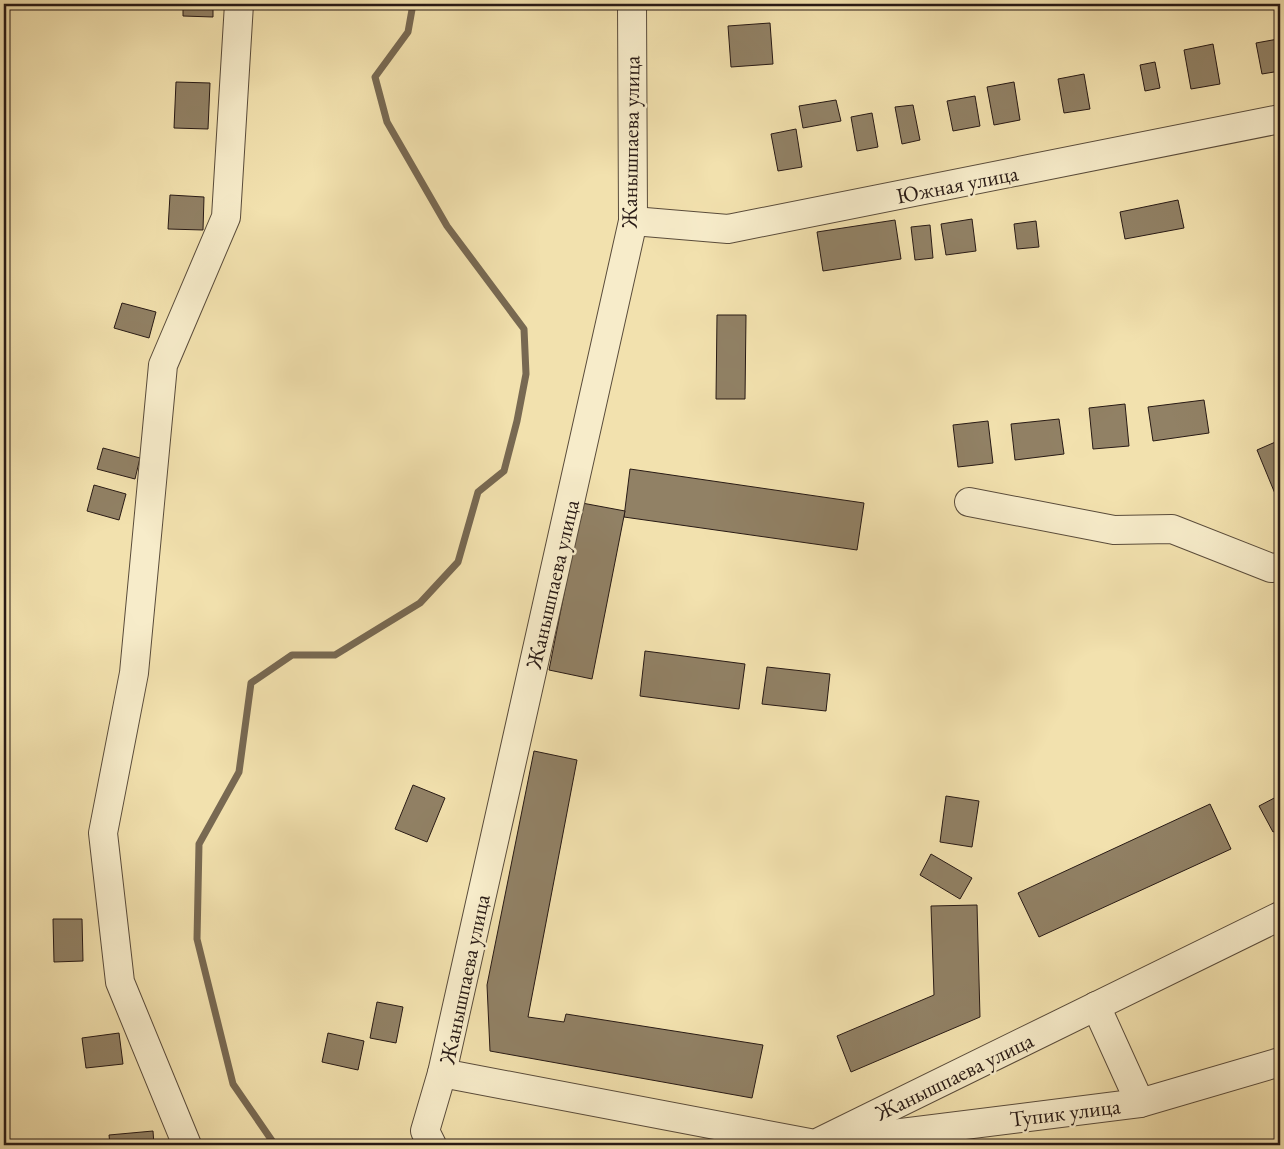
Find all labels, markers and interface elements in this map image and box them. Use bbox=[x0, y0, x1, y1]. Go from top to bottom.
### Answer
street label: Жанышпаева улица bbox=[614, 55, 647, 230]
street label: Южная улица bbox=[894, 158, 1021, 211]
street label: Жанышпаева улица bbox=[519, 496, 586, 673]
street label: Жанышпаева улица bbox=[432, 891, 497, 1068]
street label: Жанышпаева улица bbox=[869, 1025, 1038, 1128]
street label: Тупик улица bbox=[1008, 1091, 1122, 1134]

